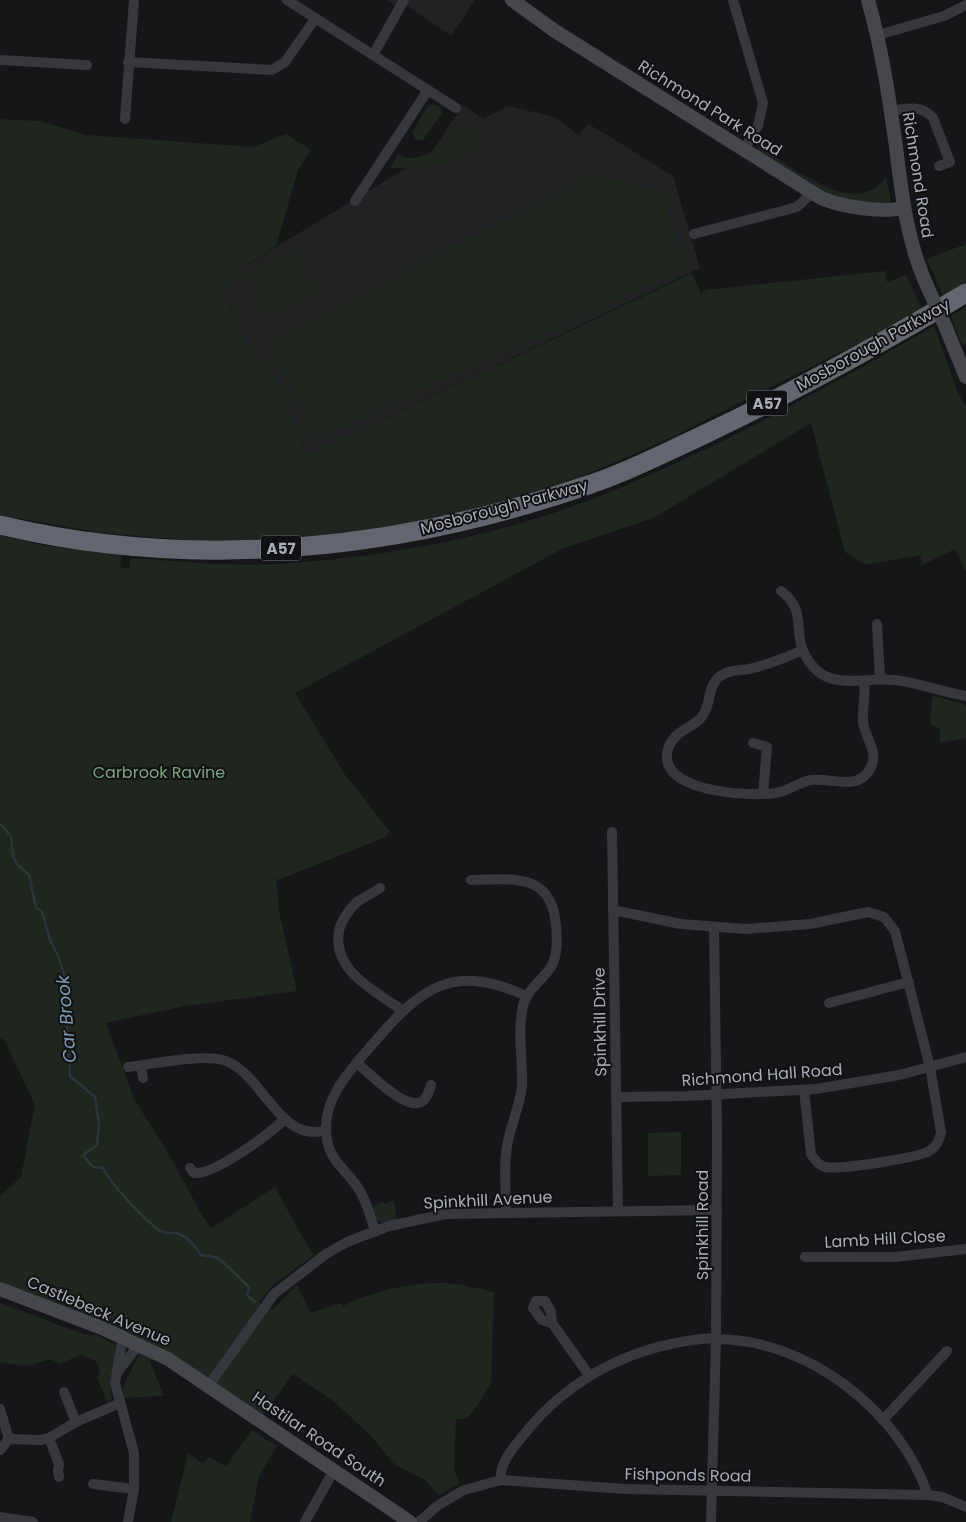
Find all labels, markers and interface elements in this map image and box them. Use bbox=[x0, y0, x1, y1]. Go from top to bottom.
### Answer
street label: Richmond Park Road bbox=[634, 54, 786, 162]
street label: Richmond Road bbox=[897, 110, 939, 240]
street label: Mosborough Parkway bbox=[792, 293, 954, 397]
road number: A57 bbox=[747, 390, 787, 416]
street label: Mosborough Parkway bbox=[418, 474, 590, 540]
road number: A57 bbox=[261, 536, 301, 560]
park label: Carbrook Ravine bbox=[93, 761, 225, 784]
street label: Spinkhill Drive bbox=[588, 967, 612, 1077]
water label: Car Brook bbox=[50, 973, 82, 1064]
street label: Richmond Hall Road bbox=[681, 1058, 843, 1092]
street label: Spinkhill Road bbox=[691, 1170, 714, 1280]
street label: Spinkhill Avenue bbox=[423, 1185, 553, 1215]
street label: Lamb Hill Close bbox=[824, 1224, 946, 1254]
street label: Castlebeck Avenue bbox=[24, 1270, 175, 1352]
street label: Hastilar Road South bbox=[248, 1386, 390, 1492]
street label: Fishponds Road bbox=[624, 1462, 752, 1488]

